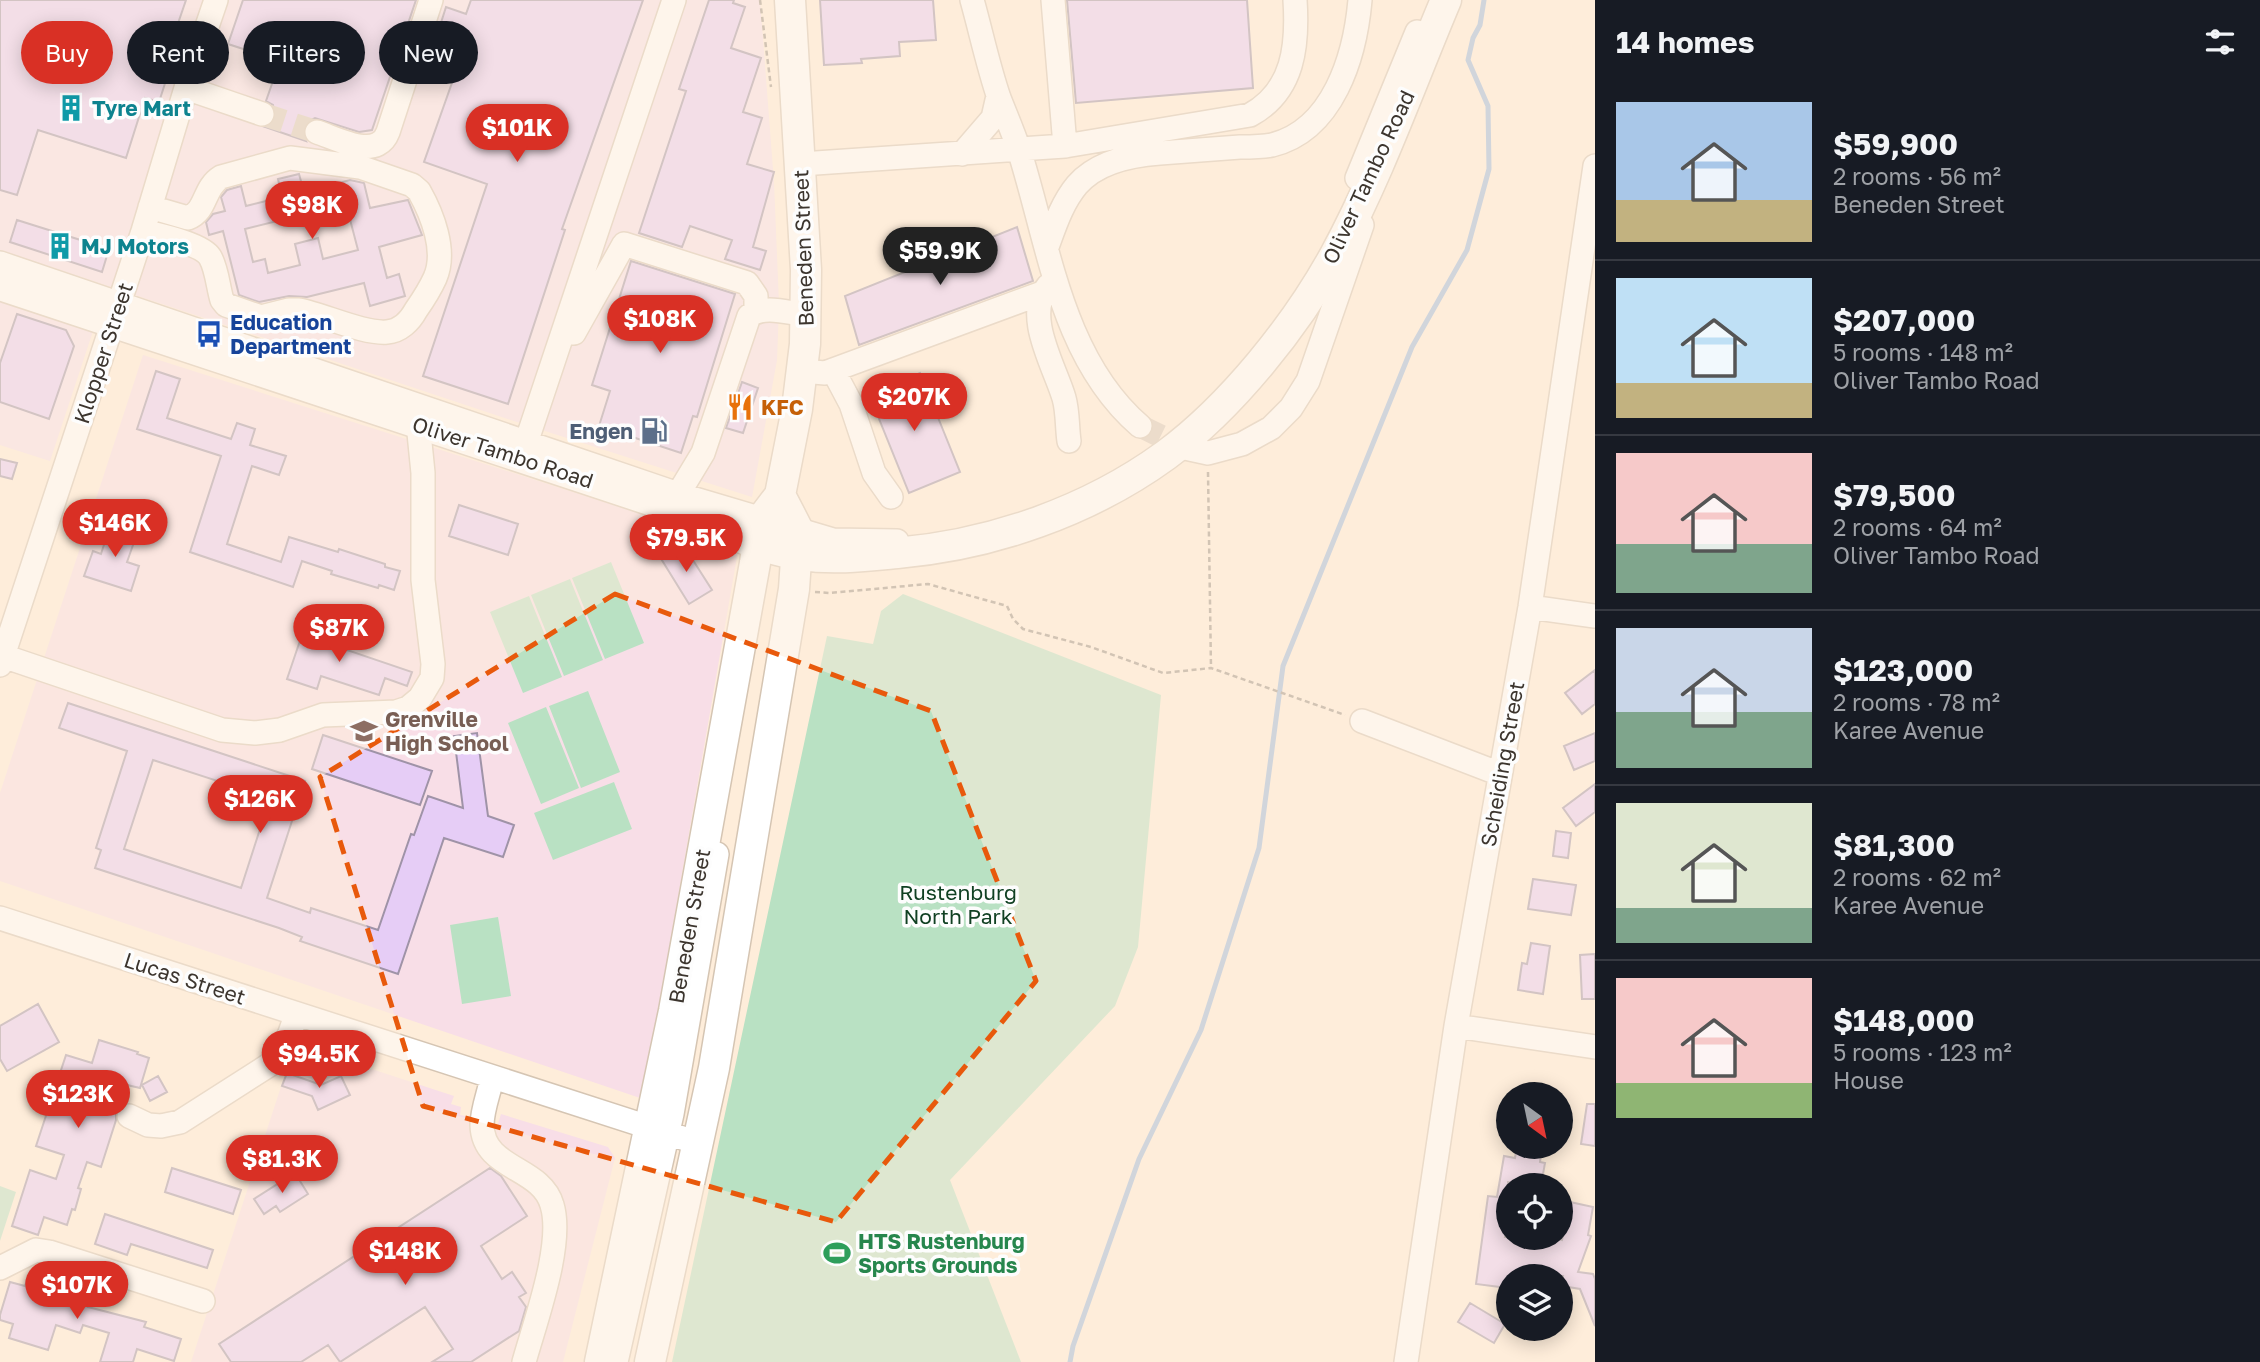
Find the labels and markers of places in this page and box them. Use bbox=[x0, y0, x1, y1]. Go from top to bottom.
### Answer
building icon: Tyre Mart bbox=[56, 93, 86, 123]
place label: Tyre Mart bbox=[92, 95, 191, 121]
pin: $101K bbox=[468, 104, 566, 164]
pin: $98K bbox=[271, 182, 353, 241]
pin: $59.9K bbox=[883, 228, 997, 287]
building icon: MJ Motors bbox=[45, 231, 75, 261]
place label: MJ Motors bbox=[81, 233, 189, 259]
pin: $108K bbox=[611, 296, 709, 355]
place label: Education Department bbox=[230, 309, 351, 359]
bus stop icon: Education Department bbox=[194, 319, 224, 349]
pin: $207K bbox=[865, 374, 963, 433]
restaurant icon: KFC bbox=[725, 392, 755, 422]
place label: KFC bbox=[761, 394, 804, 420]
fuel station icon: Engen bbox=[639, 416, 669, 446]
place label: Engen bbox=[569, 418, 633, 444]
pin: $146K bbox=[66, 500, 164, 559]
pin: $79.5K bbox=[629, 514, 743, 574]
pin: $87K bbox=[298, 604, 380, 664]
place label: Grenville High School bbox=[385, 706, 509, 756]
school or university icon: Grenville High School bbox=[349, 716, 379, 746]
pin: $126K bbox=[211, 776, 309, 835]
pin: $94.5K bbox=[262, 1030, 376, 1090]
pin: $123K bbox=[29, 1070, 127, 1130]
pin: $81.3K bbox=[225, 1136, 339, 1195]
pin: $148K bbox=[356, 1228, 454, 1287]
place label: HTS Rustenburg Sports Grounds bbox=[858, 1228, 1025, 1278]
sports icon: HTS Rustenburg Sports Grounds bbox=[822, 1238, 852, 1268]
pin: $107K bbox=[28, 1262, 126, 1321]

